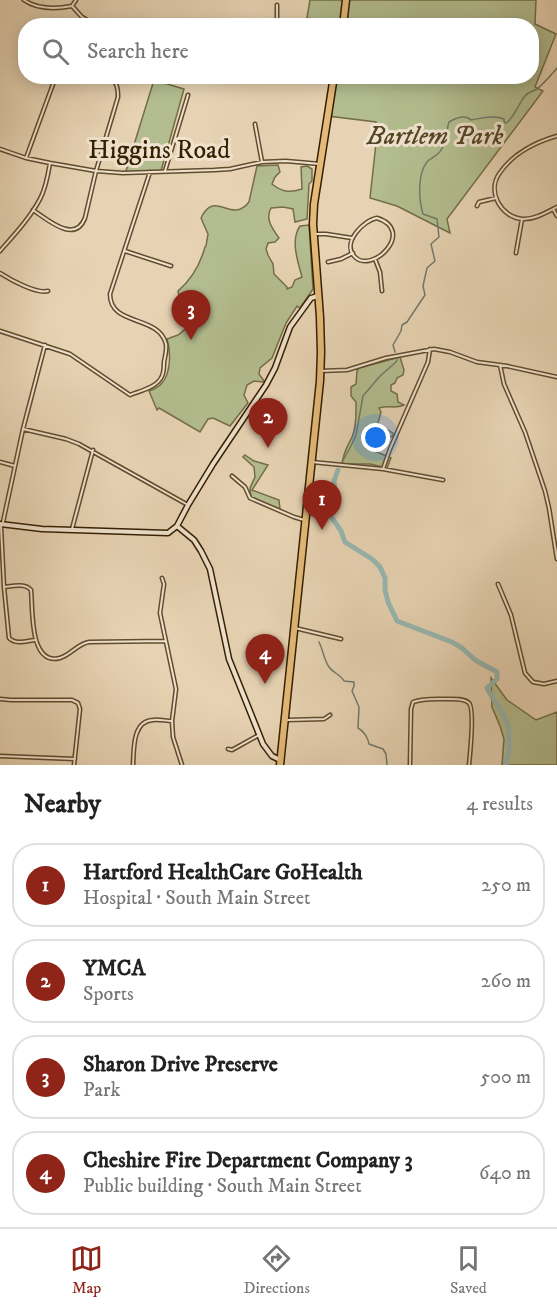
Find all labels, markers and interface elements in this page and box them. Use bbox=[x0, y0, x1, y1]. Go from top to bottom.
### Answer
search box bbox=[18, 18, 539, 84]
icon: search bbox=[39, 35, 72, 68]
text: Search here bbox=[87, 38, 189, 65]
park label: Bartlem Park bbox=[366, 120, 503, 153]
street label: Higgins Road bbox=[88, 134, 230, 167]
pin: 3 bbox=[172, 290, 210, 340]
pin: 2 bbox=[248, 398, 288, 448]
your location bbox=[361, 423, 390, 452]
pin: 1 bbox=[302, 480, 342, 530]
pin: 4 bbox=[246, 634, 284, 684]
text: Nearby bbox=[24, 788, 101, 821]
text: 4 results bbox=[466, 792, 533, 817]
text: Hartford HealthCare GoHealth bbox=[83, 859, 362, 886]
text: 1 bbox=[42, 873, 49, 898]
text: 250 m bbox=[481, 873, 531, 898]
text: Hospital · South Main Street bbox=[83, 886, 310, 911]
text: YMCA bbox=[83, 955, 145, 982]
text: 2 bbox=[41, 969, 50, 994]
text: 260 m bbox=[481, 969, 531, 994]
text: Sports bbox=[83, 982, 134, 1007]
text: Sharon Drive Preserve bbox=[83, 1051, 278, 1078]
text: 3 bbox=[42, 1065, 49, 1090]
text: 500 m bbox=[480, 1065, 531, 1090]
text: Park bbox=[83, 1078, 120, 1103]
text: Cheshire Fire Department Company 3 bbox=[83, 1147, 413, 1174]
text: 4 bbox=[40, 1161, 51, 1186]
text: 640 m bbox=[479, 1161, 531, 1186]
text: Public building · South Main Street bbox=[83, 1174, 362, 1199]
tab: Map bbox=[70, 1242, 103, 1298]
tab: Directions bbox=[243, 1242, 310, 1298]
tab: Saved bbox=[450, 1242, 487, 1298]

